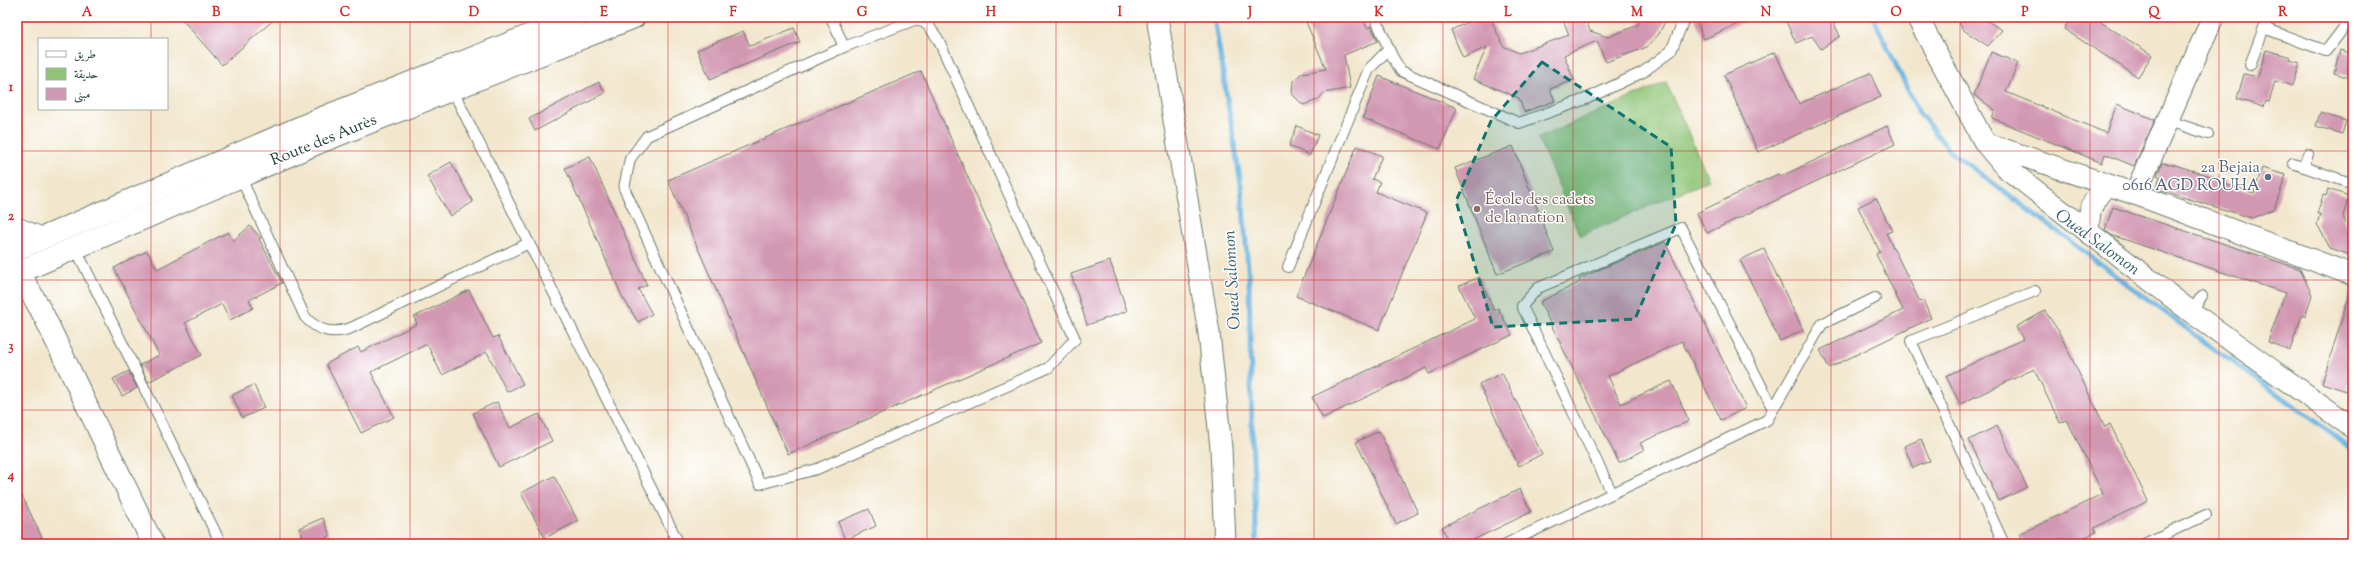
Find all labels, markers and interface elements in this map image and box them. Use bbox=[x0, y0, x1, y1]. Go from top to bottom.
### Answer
text: A bbox=[82, 4, 93, 22]
text: B bbox=[212, 4, 221, 22]
text: C bbox=[340, 4, 350, 22]
text: D bbox=[469, 4, 479, 22]
text: E bbox=[600, 4, 608, 22]
text: F bbox=[729, 4, 737, 22]
text: G bbox=[857, 4, 868, 22]
text: H bbox=[986, 4, 997, 22]
text: I bbox=[1118, 4, 1123, 22]
text: J bbox=[1247, 4, 1252, 22]
text: K bbox=[1374, 4, 1384, 22]
text: L bbox=[1504, 4, 1512, 22]
text: M bbox=[1631, 4, 1643, 22]
text: N bbox=[1761, 4, 1772, 22]
text: O bbox=[1890, 4, 1902, 22]
text: P bbox=[2021, 4, 2029, 22]
text: Q bbox=[2149, 4, 2162, 22]
text: R bbox=[2278, 4, 2288, 22]
legend bbox=[38, 38, 168, 110]
text: طريق bbox=[74, 46, 96, 64]
text: حديقة bbox=[74, 66, 98, 84]
text: 1 bbox=[9, 79, 14, 97]
text: مبنى bbox=[74, 86, 90, 104]
street label: Route des Aurès bbox=[267, 109, 381, 173]
place label: 2a Bejaia 0616 AGD ROUHA bbox=[2122, 157, 2261, 198]
marker: 2a Bejaia 0616 AGD ROUHA bbox=[2263, 172, 2273, 182]
place label: École des cadets de la nation bbox=[1485, 189, 1594, 230]
marker: École des cadets de la nation bbox=[1472, 204, 1482, 214]
water label: Oued Salomon bbox=[2050, 204, 2144, 282]
text: 2 bbox=[8, 208, 15, 226]
water label: Oued Salomon bbox=[1218, 230, 1248, 330]
text: 3 bbox=[8, 338, 14, 356]
text: 4 bbox=[7, 467, 15, 485]

